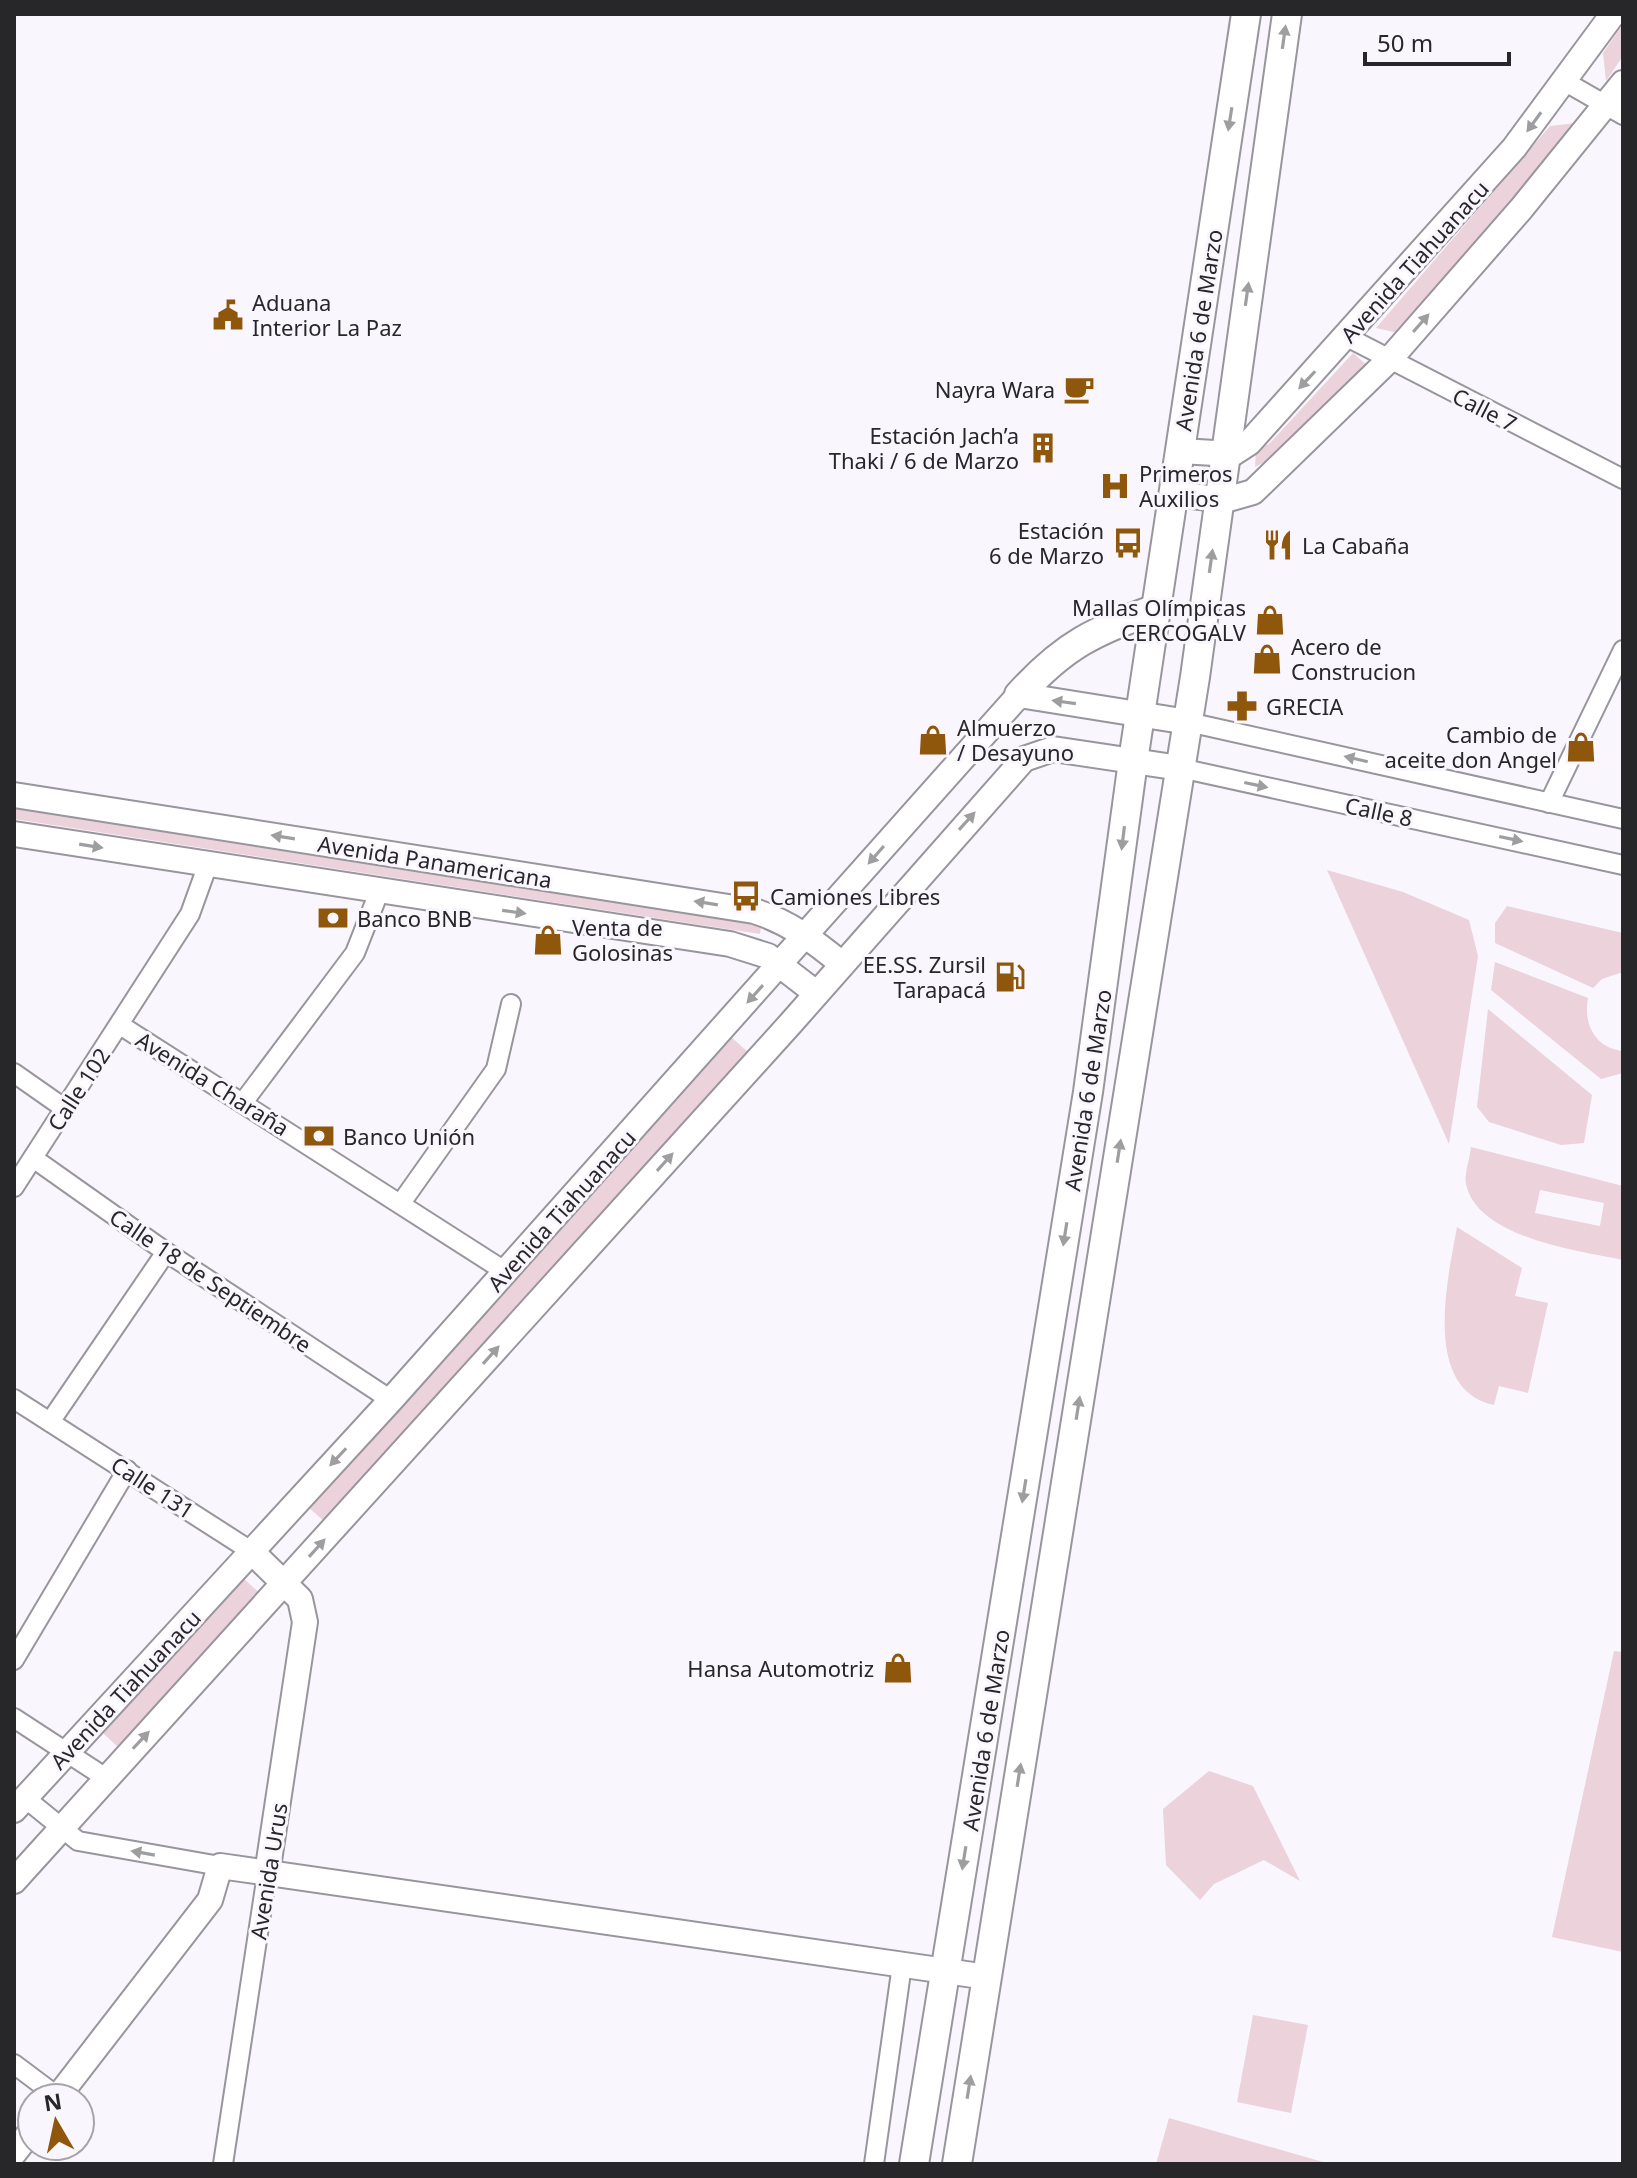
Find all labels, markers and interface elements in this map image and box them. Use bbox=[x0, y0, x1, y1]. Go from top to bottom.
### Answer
scale bar bbox=[1365, 16, 1509, 66]
one-way arrow bbox=[1278, 24, 1291, 49]
text: 50 m bbox=[1377, 26, 1433, 59]
one-way arrow bbox=[1223, 107, 1236, 132]
one-way arrow bbox=[1526, 111, 1542, 132]
street label: Avenida Tiahuanacu bbox=[1333, 174, 1495, 348]
street label: Avenida 6 de Marzo bbox=[1167, 227, 1229, 433]
one-way arrow bbox=[1241, 281, 1254, 306]
place label: Aduana Interior La Paz bbox=[252, 287, 402, 342]
public building icon: Aduana Interior La Paz bbox=[211, 298, 245, 332]
one-way arrow bbox=[1412, 313, 1429, 333]
one-way arrow bbox=[1299, 371, 1317, 390]
cafe icon: Nayra Wara bbox=[1062, 372, 1096, 406]
place label: Nayra Wara bbox=[935, 374, 1055, 404]
street label: Calle 7 bbox=[1448, 380, 1522, 438]
place label: Estación Jach’a Thaki / 6 de Marzo bbox=[829, 420, 1019, 475]
building icon: Estación Jach’a Thaki / 6 de Marzo bbox=[1026, 431, 1060, 465]
place label: Primeros Auxilios bbox=[1139, 458, 1233, 513]
hospital icon: Primeros Auxilios bbox=[1098, 469, 1132, 503]
place label: Estación 6 de Marzo bbox=[989, 515, 1104, 570]
bus stop icon: Estación 6 de Marzo bbox=[1111, 526, 1145, 560]
restaurant icon: La Cabaña bbox=[1261, 528, 1295, 562]
place label: La Cabaña bbox=[1302, 530, 1410, 560]
one-way arrow bbox=[1204, 548, 1217, 573]
place label: Mallas Olímpicas CERCOGALV bbox=[1072, 592, 1247, 647]
shop icon: Mallas Olímpicas CERCOGALV bbox=[1253, 603, 1287, 637]
place label: Acero de Construcion bbox=[1291, 631, 1416, 686]
shop icon: Acero de Construcion bbox=[1250, 642, 1284, 676]
pharmacy icon: GRECIA bbox=[1225, 689, 1259, 723]
place label: GRECIA bbox=[1266, 691, 1344, 721]
one-way arrow bbox=[1051, 695, 1076, 708]
place label: Almuerzo / Desayuno bbox=[957, 712, 1074, 767]
place label: Cambio de aceite don Angel bbox=[1385, 719, 1557, 774]
shop icon: Almuerzo / Desayuno bbox=[916, 723, 950, 757]
shop icon: Cambio de aceite don Angel bbox=[1564, 730, 1598, 764]
one-way arrow bbox=[1343, 752, 1368, 765]
one-way arrow bbox=[1244, 779, 1269, 791]
street label: Calle 8 bbox=[1342, 789, 1416, 833]
one-way arrow bbox=[958, 811, 975, 831]
one-way arrow bbox=[1116, 826, 1129, 851]
street label: Avenida Panamericana bbox=[316, 828, 554, 894]
one-way arrow bbox=[271, 831, 296, 843]
one-way arrow bbox=[1498, 833, 1523, 846]
one-way arrow bbox=[79, 840, 104, 853]
one-way arrow bbox=[868, 845, 885, 865]
bus stop icon: Camiones Libres bbox=[729, 879, 763, 913]
place label: Camiones Libres bbox=[770, 881, 940, 911]
one-way arrow bbox=[693, 897, 718, 909]
bank icon: Banco BNB bbox=[316, 901, 350, 935]
place label: Banco BNB bbox=[357, 903, 472, 933]
one-way arrow bbox=[502, 906, 527, 919]
place label: Venta de Golosinas bbox=[572, 912, 673, 967]
shop icon: Venta de Golosinas bbox=[531, 923, 565, 957]
place label: EE.SS. Zursil Tarapacá bbox=[863, 949, 986, 1004]
fuel station icon: EE.SS. Zursil Tarapacá bbox=[993, 960, 1027, 994]
one-way arrow bbox=[747, 983, 764, 1003]
street label: Avenida 6 de Marzo bbox=[1056, 987, 1118, 1193]
street label: Avenida Charaña bbox=[131, 1024, 295, 1142]
street label: Calle 102 bbox=[40, 1042, 116, 1136]
bank icon: Banco Unión bbox=[302, 1119, 336, 1153]
place label: Banco Unión bbox=[343, 1121, 475, 1151]
street label: Avenida Tiahuanacu bbox=[480, 1123, 642, 1297]
one-way arrow bbox=[1113, 1138, 1126, 1163]
one-way arrow bbox=[656, 1153, 674, 1172]
street label: Calle 18 de Septiembre bbox=[104, 1201, 318, 1359]
one-way arrow bbox=[1059, 1222, 1071, 1247]
one-way arrow bbox=[482, 1346, 500, 1365]
one-way arrow bbox=[1072, 1395, 1085, 1420]
one-way arrow bbox=[330, 1447, 348, 1466]
street label: Calle 131 bbox=[106, 1449, 200, 1525]
one-way arrow bbox=[1017, 1479, 1030, 1504]
one-way arrow bbox=[308, 1539, 326, 1558]
street label: Avenida Tiahuanacu bbox=[43, 1603, 207, 1775]
street label: Avenida 6 de Marzo bbox=[954, 1627, 1016, 1833]
shop icon: Hansa Automotriz bbox=[881, 1651, 915, 1685]
place label: Hansa Automotriz bbox=[687, 1653, 874, 1683]
one-way arrow bbox=[132, 1731, 150, 1750]
one-way arrow bbox=[1013, 1762, 1026, 1787]
street label: Avenida Urus bbox=[242, 1801, 294, 1941]
one-way arrow bbox=[957, 1846, 970, 1871]
one-way arrow bbox=[130, 1847, 155, 1859]
one-way arrow bbox=[963, 2074, 976, 2099]
north arrow bbox=[16, 2082, 96, 2162]
text: N bbox=[42, 2085, 64, 2117]

